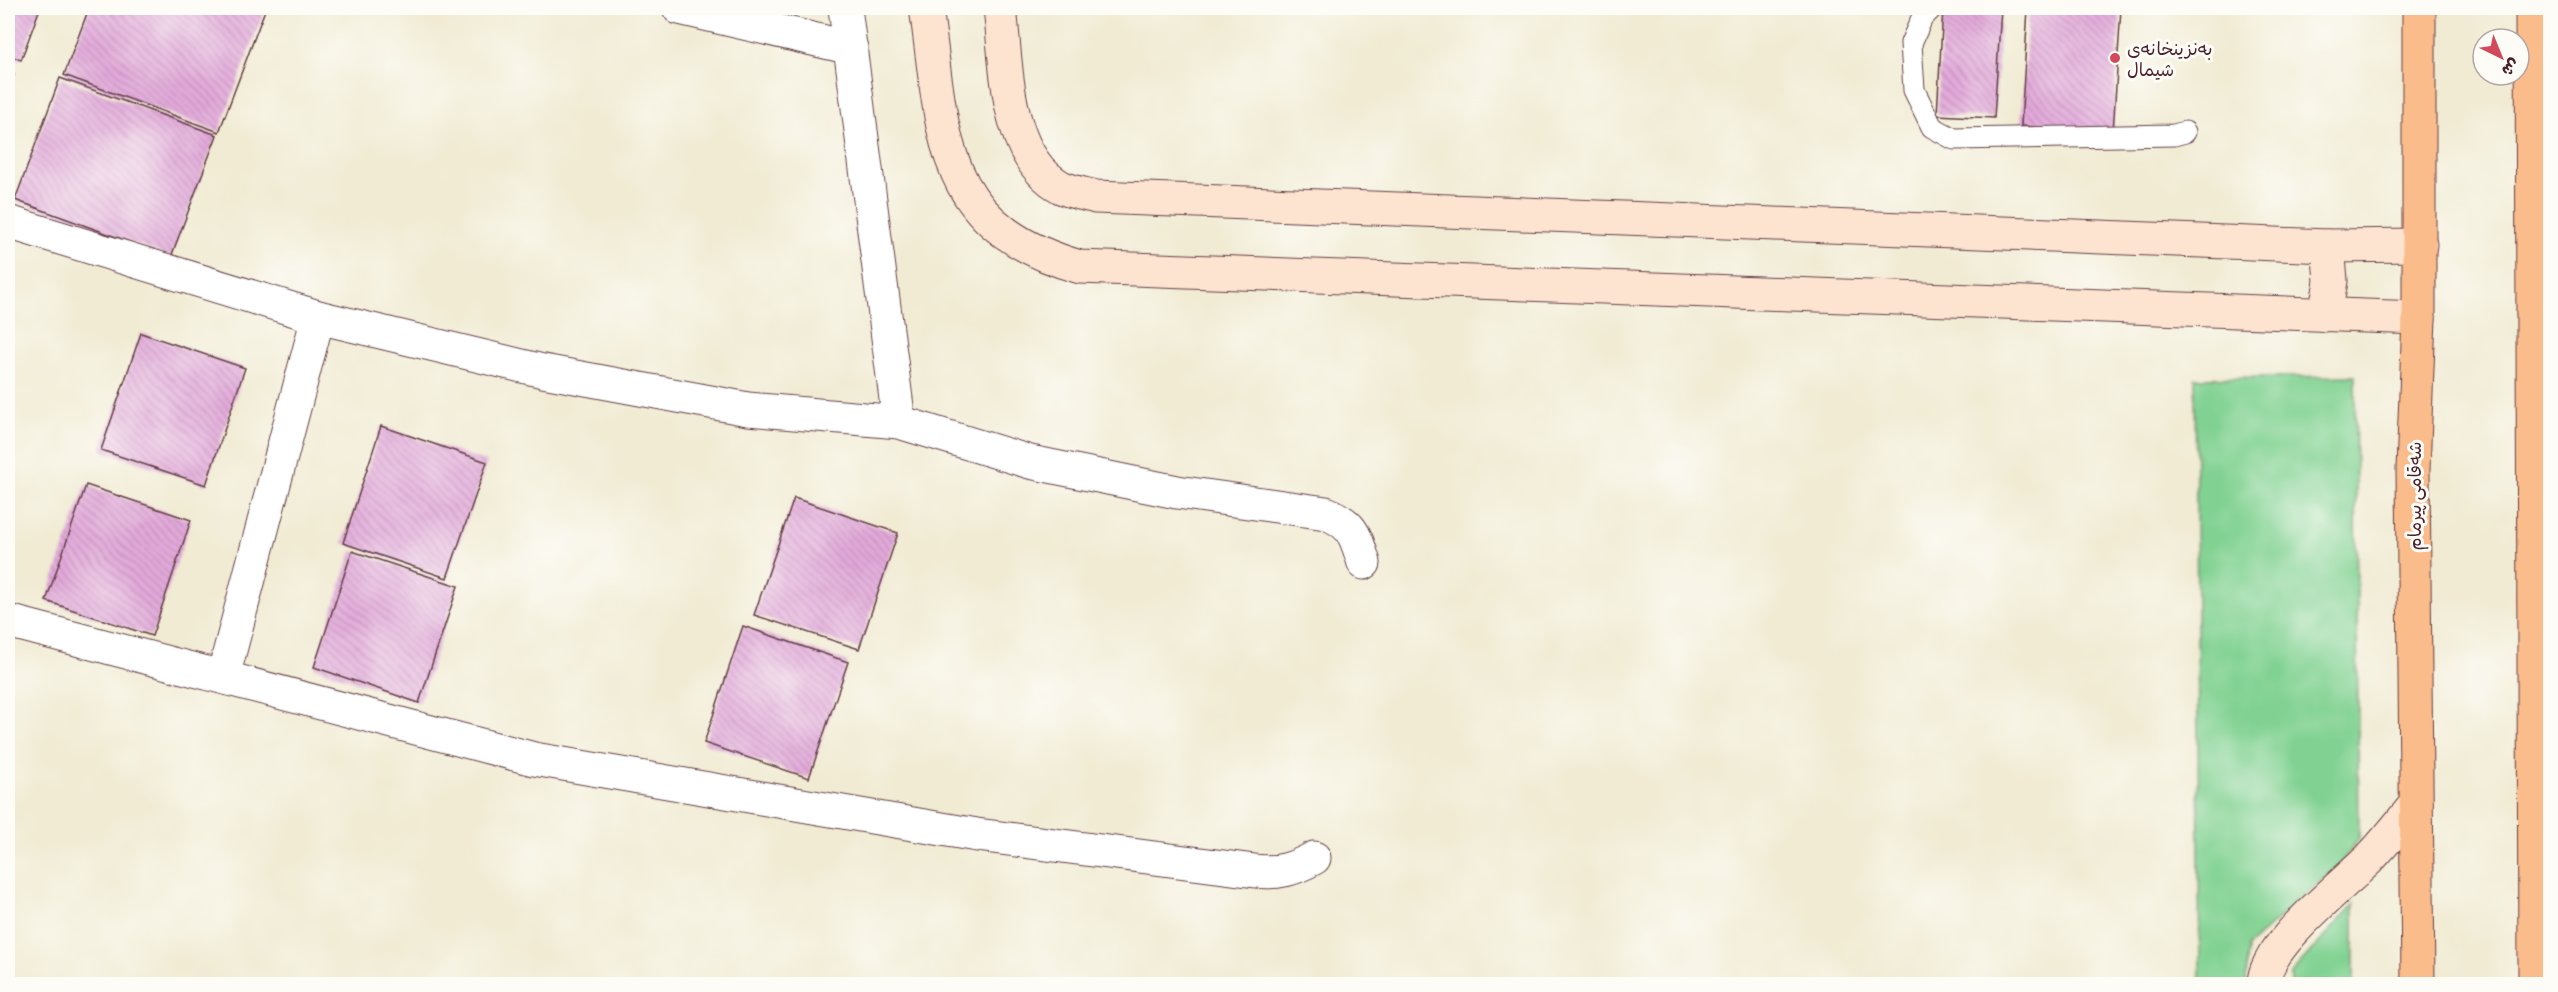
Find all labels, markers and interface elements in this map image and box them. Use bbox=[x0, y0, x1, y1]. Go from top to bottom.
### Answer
north arrow bbox=[2471, 27, 2531, 87]
place label: بەنزینخانەی شیمال bbox=[2127, 36, 2212, 82]
marker: بەنزینخانەی شیمال bbox=[2108, 51, 2122, 65]
text: ش bbox=[2497, 54, 2525, 82]
street label: شەقامی پیرمام bbox=[2402, 442, 2429, 550]

